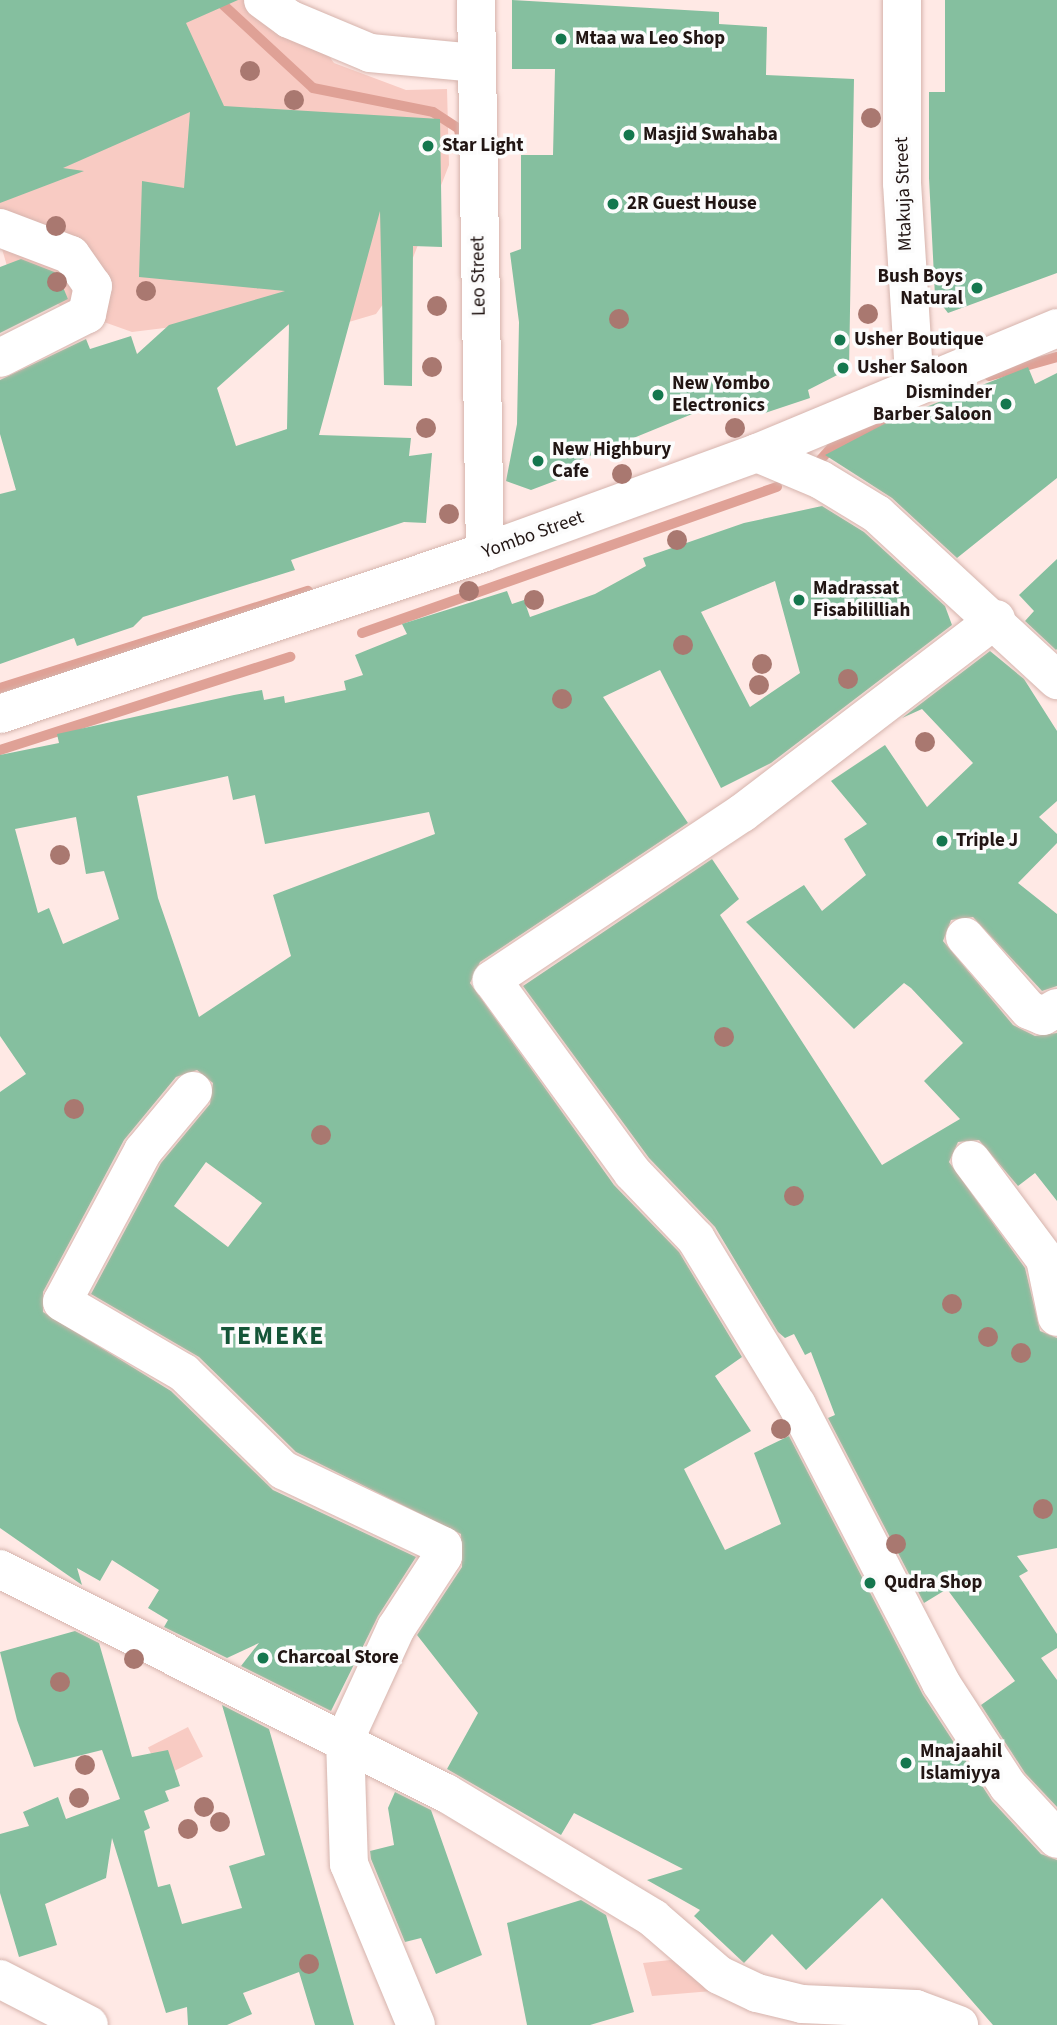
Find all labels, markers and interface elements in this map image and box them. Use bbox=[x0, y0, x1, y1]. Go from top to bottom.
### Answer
place label: Mtaa wa Leo Shop bbox=[575, 28, 725, 50]
marker: Mtaa wa Leo Shop bbox=[553, 31, 569, 47]
place label: Masjid Swahaba bbox=[643, 124, 778, 146]
marker: Masjid Swahaba bbox=[621, 127, 637, 143]
place label: Star Light bbox=[442, 135, 524, 157]
street label: Mtakuja Street bbox=[891, 136, 917, 252]
marker: Star Light bbox=[420, 138, 436, 154]
place label: 2R Guest House bbox=[627, 193, 757, 215]
marker: 2R Guest House bbox=[605, 196, 621, 212]
street label: Leo Street bbox=[467, 236, 491, 316]
place label: Bush Boys Natural bbox=[877, 266, 963, 310]
marker: Bush Boys Natural bbox=[969, 280, 985, 296]
place label: Usher Boutique bbox=[854, 329, 984, 351]
marker: Usher Boutique bbox=[832, 332, 848, 348]
place label: Usher Saloon bbox=[857, 357, 968, 379]
marker: Usher Saloon bbox=[835, 360, 851, 376]
place label: New Yombo Electronics bbox=[672, 373, 770, 417]
place label: Disminder Barber Saloon bbox=[873, 382, 992, 426]
marker: New Yombo Electronics bbox=[650, 387, 666, 403]
marker: Disminder Barber Saloon bbox=[998, 396, 1014, 412]
place label: New Highbury Cafe bbox=[552, 439, 671, 483]
marker: New Highbury Cafe bbox=[530, 453, 546, 469]
street label: Yombo Street bbox=[479, 506, 587, 564]
place label: Madrassat Fisabililliah bbox=[813, 578, 910, 622]
marker: Madrassat Fisabililliah bbox=[791, 592, 807, 608]
place label: Triple J bbox=[956, 830, 1018, 852]
marker: Triple J bbox=[934, 833, 950, 849]
district label: TEMEKE bbox=[221, 1320, 325, 1352]
place label: Qudra Shop bbox=[884, 1572, 982, 1594]
marker: Qudra Shop bbox=[862, 1575, 878, 1591]
place label: Charcoal Store bbox=[277, 1647, 399, 1669]
marker: Charcoal Store bbox=[255, 1650, 271, 1666]
place label: Mnajaahil Islamiyya bbox=[920, 1741, 1002, 1785]
marker: Mnajaahil Islamiyya bbox=[898, 1755, 914, 1771]

